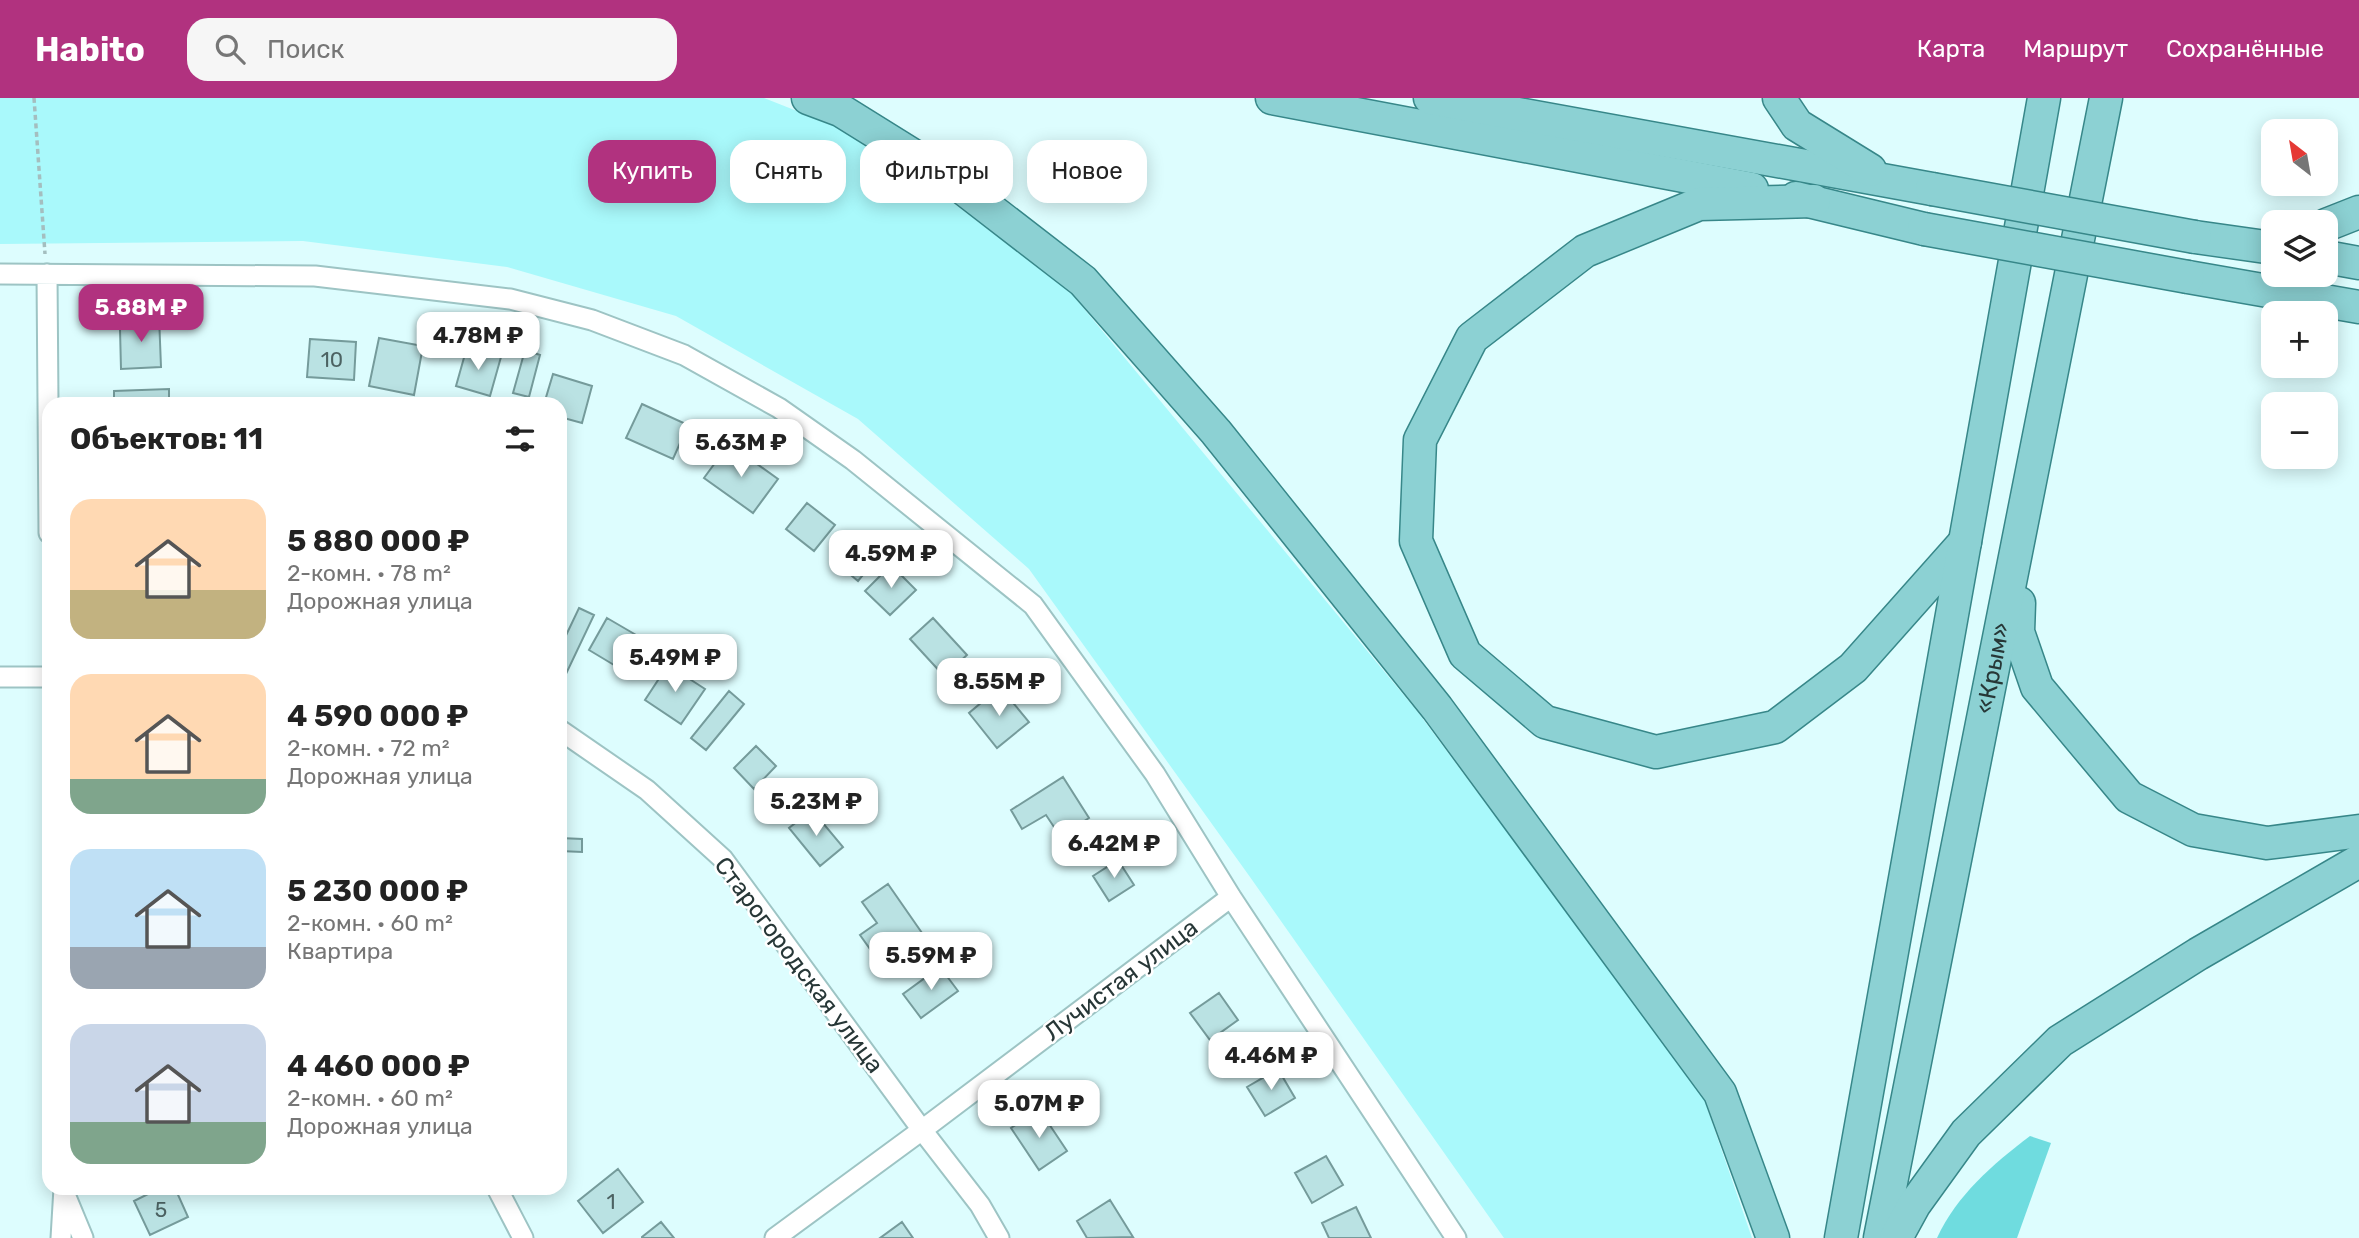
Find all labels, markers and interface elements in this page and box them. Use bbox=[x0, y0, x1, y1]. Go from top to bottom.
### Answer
search box bbox=[187, 18, 677, 81]
text: Habito bbox=[35, 30, 145, 69]
icon: search bbox=[211, 30, 249, 68]
text: Поиск bbox=[267, 34, 345, 65]
text: Карта bbox=[1917, 35, 1985, 63]
text: Маршрут bbox=[2023, 35, 2128, 63]
text: Сохранённые bbox=[2166, 35, 2324, 63]
north arrow bbox=[2261, 119, 2338, 196]
map controls bbox=[2261, 119, 2338, 469]
chip: Купить bbox=[588, 140, 716, 203]
chip: Снять bbox=[730, 140, 846, 203]
chip: Фильтры bbox=[860, 140, 1013, 203]
chip: Новое bbox=[1027, 140, 1147, 203]
button: layers bbox=[2261, 210, 2338, 287]
pin: 5.88M ₽ bbox=[76, 285, 206, 344]
text: 5.88M ₽ bbox=[95, 293, 187, 321]
button: + bbox=[2261, 301, 2338, 378]
pin: 4.78M ₽ bbox=[413, 313, 543, 372]
text: 4.78M ₽ bbox=[433, 321, 523, 349]
house number: 10 bbox=[321, 347, 343, 372]
button: − bbox=[2261, 392, 2338, 469]
icon: filters bbox=[501, 420, 539, 458]
pin: 5.63M ₽ bbox=[676, 420, 806, 479]
text: Объектов: 11 bbox=[70, 421, 263, 457]
text: 5.63M ₽ bbox=[695, 428, 787, 456]
text: 5 880 000 ₽ bbox=[287, 523, 469, 559]
icon: home bbox=[126, 527, 210, 611]
pin: 4.59M ₽ bbox=[826, 531, 956, 590]
text: 4.59M ₽ bbox=[845, 539, 937, 567]
text: 2-комн. · 78 m² bbox=[287, 559, 451, 587]
text: Дорожная улица bbox=[287, 587, 473, 615]
street label: «Крым» bbox=[1970, 620, 2016, 716]
pin: 5.49M ₽ bbox=[610, 634, 740, 694]
text: 5.49M ₽ bbox=[629, 643, 721, 671]
pin: 8.55M ₽ bbox=[934, 658, 1064, 718]
text: 8.55M ₽ bbox=[953, 667, 1045, 695]
text: 4 590 000 ₽ bbox=[287, 698, 469, 734]
icon: home bbox=[126, 702, 210, 786]
text: 2-комн. · 72 m² bbox=[287, 734, 450, 762]
text: Дорожная улица bbox=[287, 762, 473, 790]
pin: 5.23M ₽ bbox=[751, 778, 881, 838]
text: 5.23M ₽ bbox=[770, 787, 862, 815]
pin: 6.42M ₽ bbox=[1049, 820, 1179, 880]
text: 6.42M ₽ bbox=[1068, 829, 1160, 857]
street label: Старогородская улица bbox=[709, 851, 889, 1079]
text: 5 230 000 ₽ bbox=[287, 873, 468, 909]
icon: home bbox=[126, 877, 210, 961]
text: 2-комн. · 60 m² bbox=[287, 909, 453, 937]
street label: Лучистая улица bbox=[1039, 913, 1203, 1047]
pin: 5.59M ₽ bbox=[866, 932, 996, 992]
text: Квартира bbox=[287, 937, 393, 965]
text: 5.59M ₽ bbox=[885, 941, 977, 969]
pin: 4.46M ₽ bbox=[1206, 1032, 1336, 1092]
text: 4.46M ₽ bbox=[1224, 1041, 1318, 1069]
text: 4 460 000 ₽ bbox=[287, 1048, 470, 1084]
icon: home bbox=[126, 1052, 210, 1136]
pin: 5.07M ₽ bbox=[974, 1080, 1104, 1140]
text: 2-комн. · 60 m² bbox=[287, 1084, 453, 1112]
text: 5.07M ₽ bbox=[994, 1089, 1084, 1117]
text: Дорожная улица bbox=[287, 1112, 473, 1140]
house number: 1 bbox=[607, 1189, 616, 1214]
house number: 5 bbox=[155, 1197, 167, 1222]

